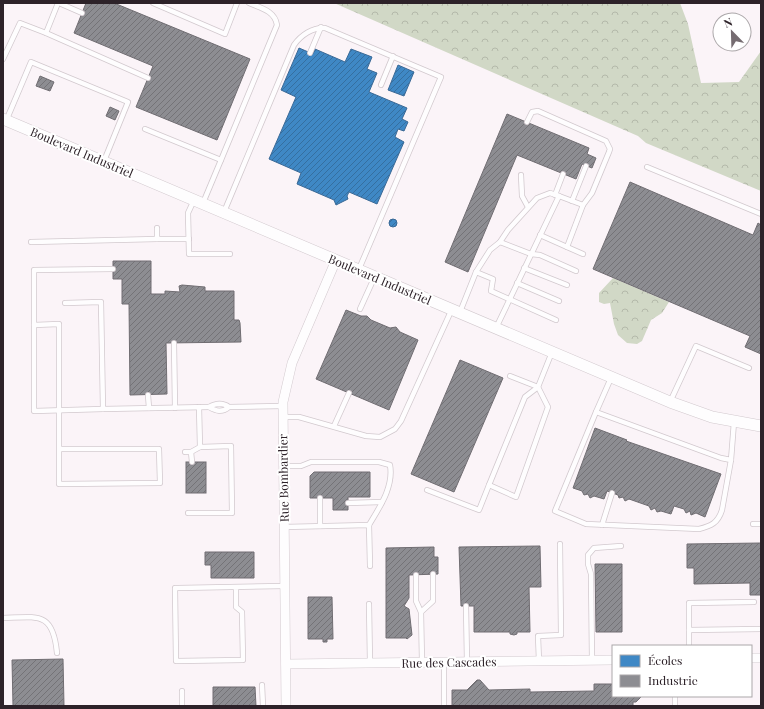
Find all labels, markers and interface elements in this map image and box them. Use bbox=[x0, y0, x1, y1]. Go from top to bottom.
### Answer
north arrow bbox=[712, 12, 752, 52]
text: N bbox=[721, 14, 735, 31]
street label: Boulevard Industriel bbox=[28, 123, 136, 181]
street label: Boulevard Industriel bbox=[326, 250, 434, 308]
street label: Rue Bombardier bbox=[274, 433, 292, 522]
legend bbox=[612, 645, 752, 697]
text: Écoles bbox=[648, 652, 682, 668]
street label: Rue des Cascades bbox=[401, 653, 497, 671]
text: Industrie bbox=[648, 672, 698, 688]

